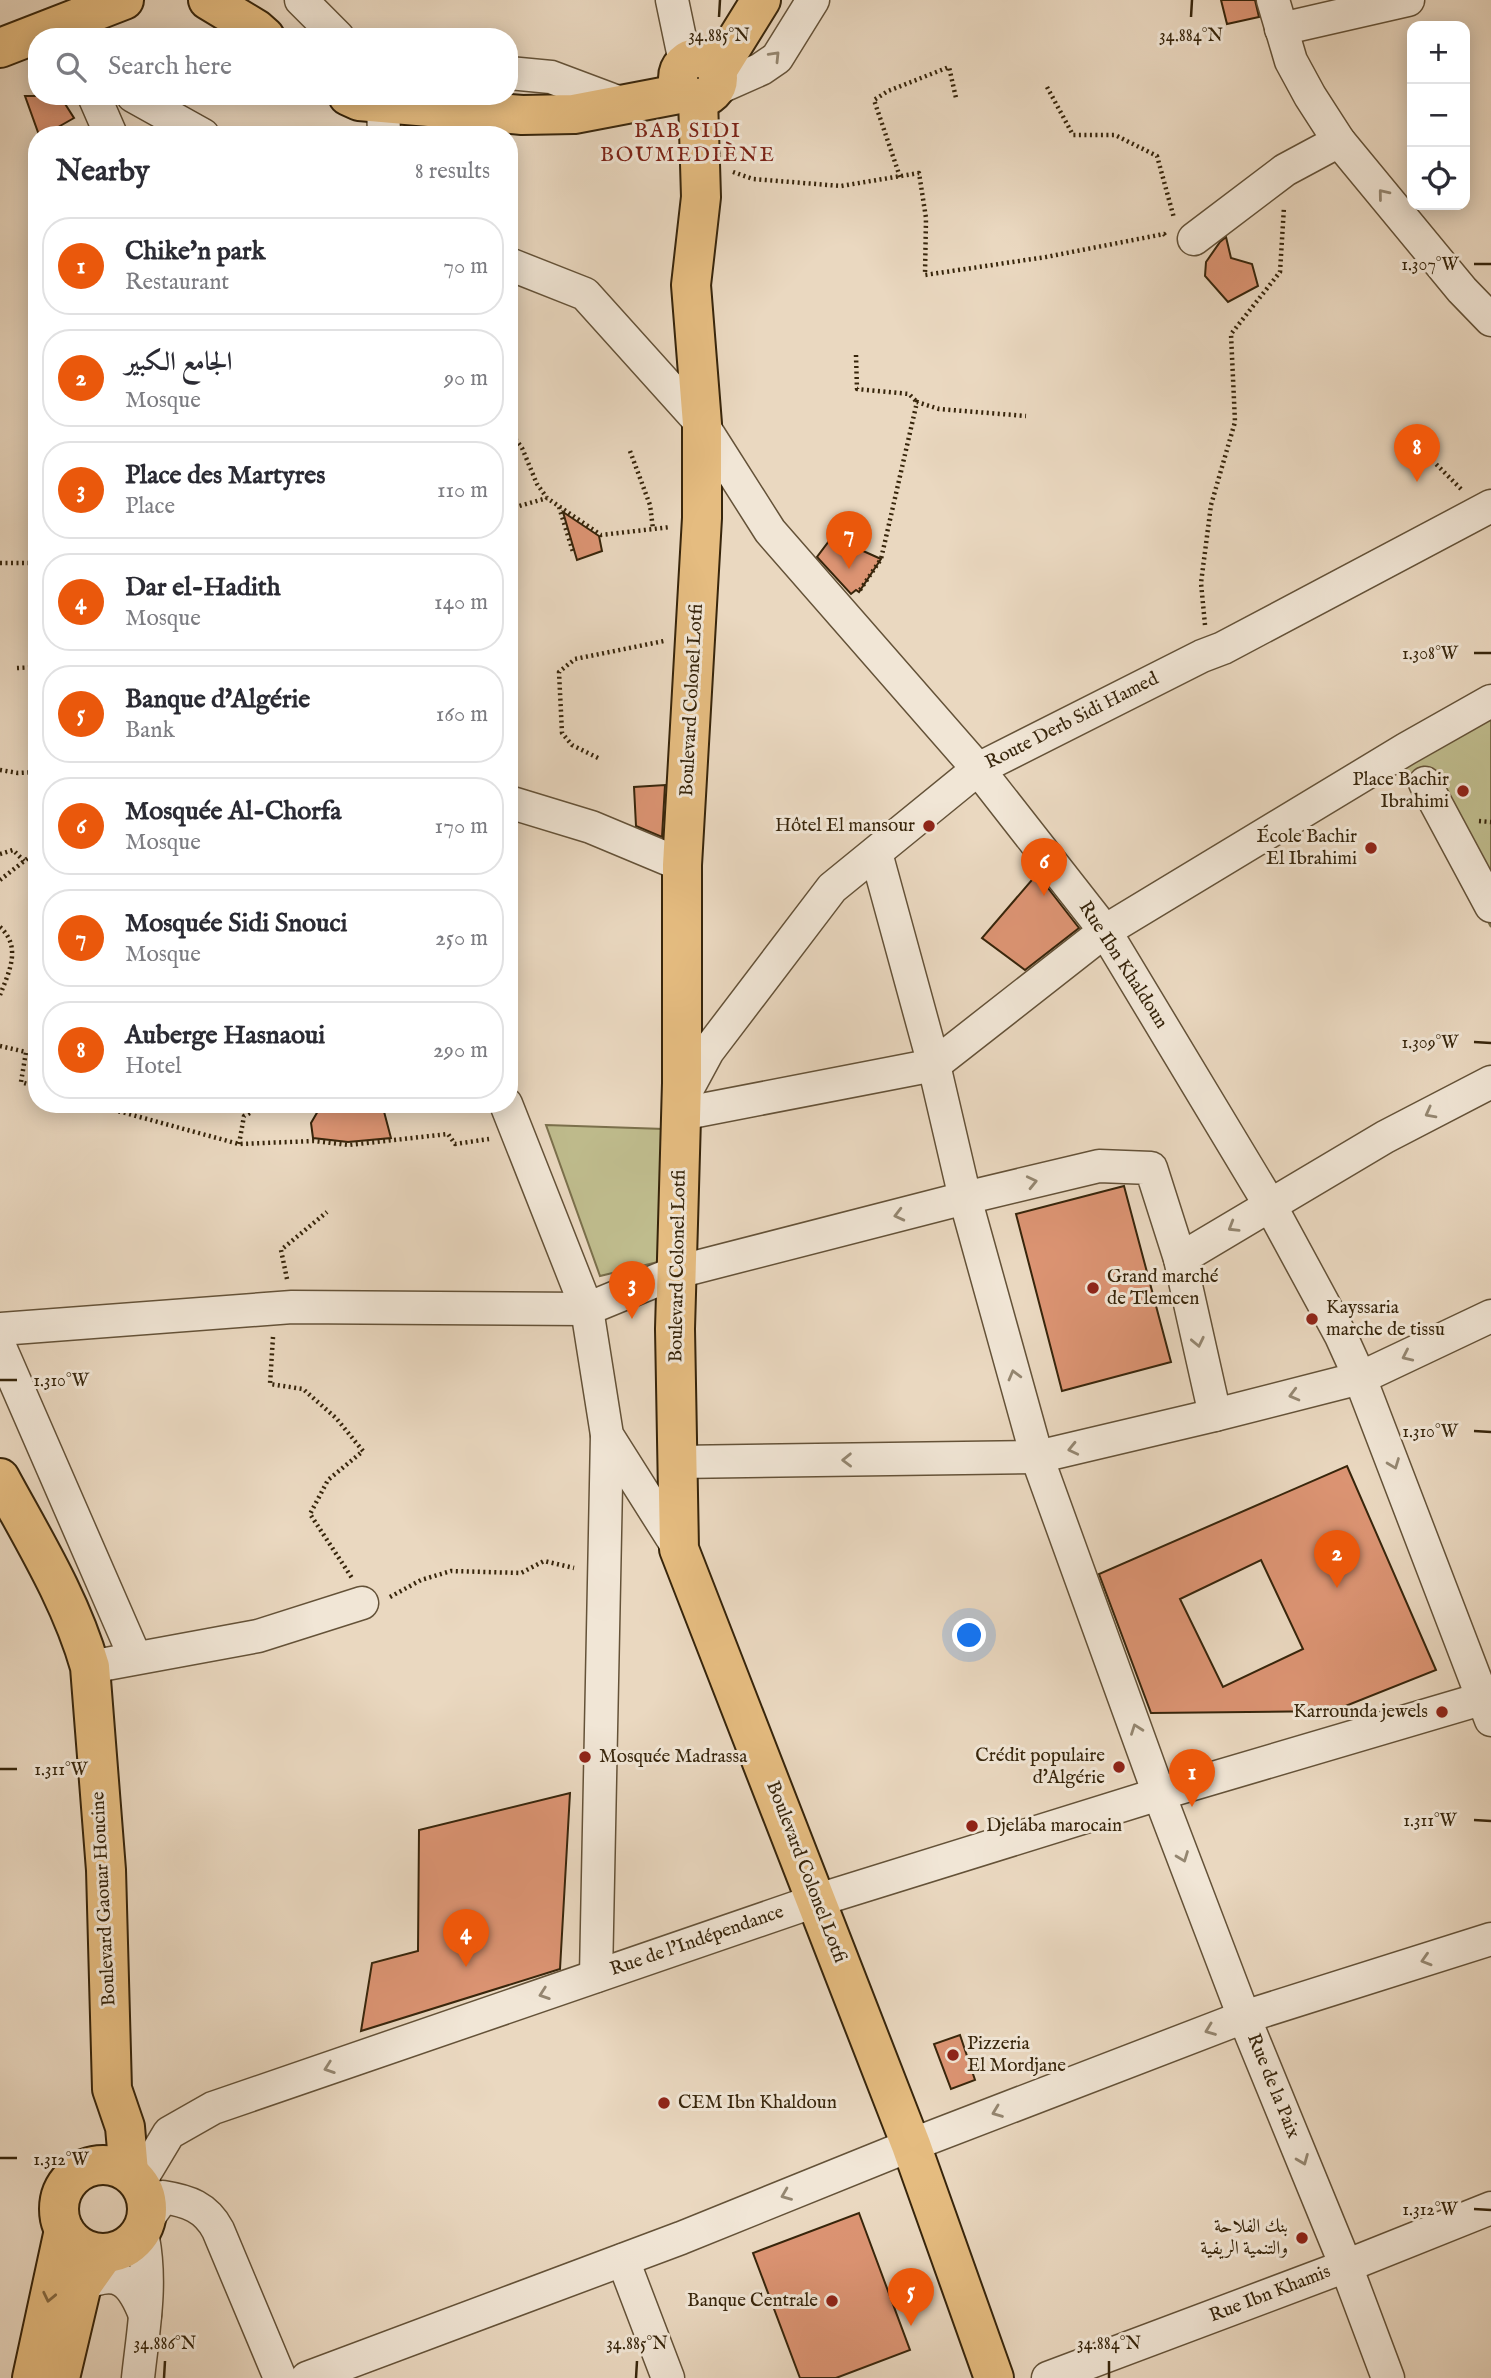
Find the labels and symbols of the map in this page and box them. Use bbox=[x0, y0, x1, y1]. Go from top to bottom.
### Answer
text: 34.885°N bbox=[688, 25, 750, 48]
text: 34.884°N bbox=[1159, 25, 1223, 48]
one-way arrow bbox=[766, 52, 779, 65]
district label: BAB SIDI BOUMEDIÈNE bbox=[600, 118, 776, 169]
one-way arrow bbox=[1379, 189, 1391, 202]
text: 1.307°W bbox=[1401, 254, 1460, 277]
pin: 8 bbox=[1394, 424, 1440, 482]
pin: 7 bbox=[826, 511, 872, 569]
street label: Boulevard Colonel Lotfi bbox=[675, 603, 709, 797]
text: 1.308°W bbox=[1402, 643, 1459, 666]
street label: Route Derb Sidi Hamed bbox=[981, 667, 1163, 775]
place label: Place Bachir Ibrahimi bbox=[1352, 768, 1449, 814]
marker: Place Bachir Ibrahimi bbox=[1455, 783, 1471, 799]
place label: Hôtel El mansour bbox=[775, 814, 915, 838]
marker: Hôtel El mansour bbox=[921, 818, 937, 834]
place label: École Bachir El Ibrahimi bbox=[1256, 824, 1357, 871]
pin: 6 bbox=[1021, 838, 1067, 896]
marker: École Bachir El Ibrahimi bbox=[1363, 840, 1379, 856]
street label: Rue Ibn Khaldoun bbox=[1073, 897, 1173, 1033]
text: 1.309°W bbox=[1402, 1032, 1459, 1055]
one-way arrow bbox=[1425, 1105, 1438, 1119]
street label: Boulevard Colonel Lotfi bbox=[664, 1169, 692, 1363]
one-way arrow bbox=[1026, 1176, 1038, 1190]
one-way arrow bbox=[893, 1207, 905, 1221]
one-way arrow bbox=[1228, 1219, 1241, 1232]
pin: 3 bbox=[609, 1261, 655, 1319]
place label: Grand marché de Tlemcen bbox=[1107, 1265, 1219, 1311]
marker: Grand marché de Tlemcen bbox=[1085, 1280, 1101, 1296]
place label: Kayssaria marche de tissu bbox=[1326, 1296, 1445, 1342]
marker: Kayssaria marche de tissu bbox=[1304, 1311, 1320, 1327]
one-way arrow bbox=[1190, 1336, 1205, 1348]
one-way arrow bbox=[1402, 1348, 1414, 1362]
text: 1.310°W bbox=[33, 1370, 90, 1393]
one-way arrow bbox=[1008, 1370, 1023, 1382]
one-way arrow bbox=[1288, 1387, 1300, 1401]
text: 1.310°W bbox=[1402, 1421, 1459, 1444]
one-way arrow bbox=[1067, 1441, 1079, 1455]
one-way arrow bbox=[841, 1452, 852, 1468]
one-way arrow bbox=[1385, 1458, 1399, 1470]
pin: 2 bbox=[1314, 1530, 1360, 1588]
your location bbox=[952, 1618, 986, 1652]
place label: Karrounda jewels bbox=[1293, 1700, 1428, 1724]
marker: Karrounda jewels bbox=[1434, 1704, 1450, 1720]
one-way arrow bbox=[1130, 1724, 1144, 1736]
place label: Crédit populaire d'Algérie bbox=[975, 1744, 1105, 1790]
place label: Mosquée Madrassa bbox=[599, 1745, 748, 1769]
marker: Mosquée Madrassa bbox=[577, 1749, 593, 1765]
pin: 1 bbox=[1169, 1749, 1215, 1807]
text: 1.311°W bbox=[34, 1759, 89, 1782]
marker: Crédit populaire d'Algérie bbox=[1111, 1759, 1127, 1775]
street label: Boulevard Colonel Lotfi bbox=[760, 1778, 852, 1966]
street label: Boulevard Gaouar Houcine bbox=[86, 1791, 122, 2007]
text: 1.311°W bbox=[1403, 1810, 1458, 1833]
place label: Djelaba marocain bbox=[986, 1814, 1122, 1838]
marker: Djelaba marocain bbox=[964, 1818, 980, 1834]
one-way arrow bbox=[1175, 1851, 1189, 1863]
street label: Rue de l'Indépendance bbox=[607, 1900, 787, 1982]
pin: 4 bbox=[443, 1909, 489, 1967]
one-way arrow bbox=[1420, 1951, 1432, 1966]
one-way arrow bbox=[539, 1986, 551, 2000]
one-way arrow bbox=[1204, 2022, 1216, 2036]
street label: Rue de la Paix bbox=[1241, 2030, 1305, 2142]
place label: Pizzeria El Mordjane bbox=[967, 2032, 1066, 2078]
marker: Pizzeria El Mordjane bbox=[945, 2047, 961, 2063]
one-way arrow bbox=[324, 2060, 336, 2074]
place label: CEM Ibn Khaldoun bbox=[678, 2091, 837, 2115]
marker: CEM Ibn Khaldoun bbox=[656, 2095, 672, 2111]
one-way arrow bbox=[992, 2103, 1004, 2117]
text: 1.312°W bbox=[33, 2149, 89, 2172]
one-way arrow bbox=[1295, 2153, 1309, 2165]
one-way arrow bbox=[780, 2187, 792, 2201]
text: 1.312°W bbox=[1402, 2199, 1458, 2222]
place label: بنك الفلاحة والتنمية الريفية bbox=[1200, 2215, 1288, 2261]
marker: بنك الفلاحة والتنمية الريفية bbox=[1294, 2230, 1310, 2246]
street label: Rue Ibn Khamis bbox=[1206, 2260, 1334, 2328]
pin: 5 bbox=[888, 2268, 934, 2326]
place label: Banque Centrale bbox=[687, 2289, 818, 2313]
one-way arrow bbox=[43, 2291, 58, 2303]
marker: Banque Centrale bbox=[824, 2293, 840, 2309]
text: 34.886°N bbox=[134, 2333, 197, 2356]
text: 34.885°N bbox=[606, 2333, 668, 2356]
text: 34.884°N bbox=[1077, 2333, 1141, 2356]

